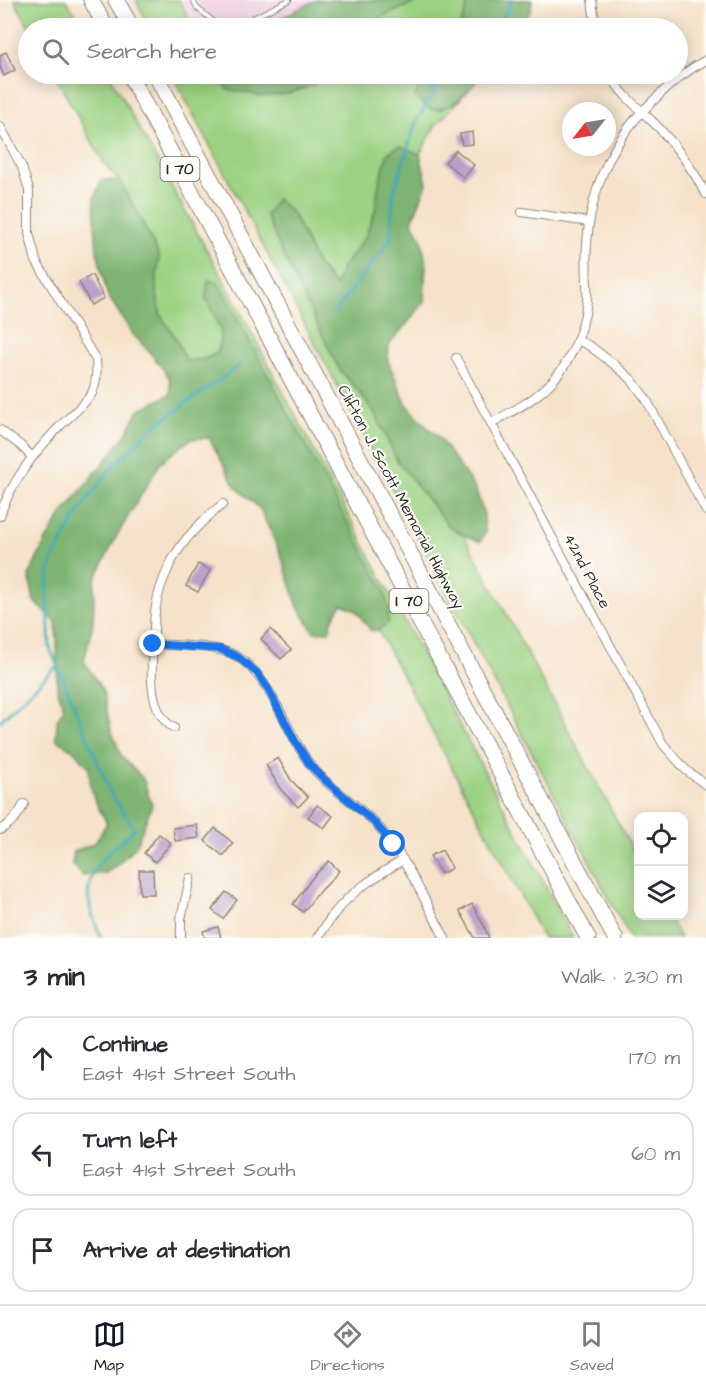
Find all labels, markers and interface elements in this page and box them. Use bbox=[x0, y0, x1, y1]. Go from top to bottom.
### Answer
search box bbox=[18, 18, 688, 84]
icon: search bbox=[39, 35, 72, 68]
text: Search here bbox=[87, 36, 217, 67]
north arrow bbox=[562, 102, 616, 156]
road number: I 70 bbox=[160, 157, 200, 181]
street label: Clifton J. Scott Memorial Highway bbox=[331, 381, 470, 614]
street label: 42nd Place bbox=[558, 530, 616, 613]
road number: I 70 bbox=[390, 589, 428, 613]
route end bbox=[139, 630, 165, 656]
map controls bbox=[634, 812, 688, 920]
button: locate bbox=[634, 812, 688, 866]
route start bbox=[379, 830, 405, 856]
button: layers bbox=[634, 866, 688, 920]
text: 3 min bbox=[24, 959, 85, 995]
text: Walk · 230 m bbox=[561, 963, 682, 991]
text: Continue bbox=[83, 1029, 168, 1060]
icon: ahead bbox=[26, 1042, 59, 1075]
text: 170 m bbox=[629, 1044, 680, 1072]
text: East 41st Street South bbox=[83, 1060, 295, 1088]
text: Turn left bbox=[83, 1125, 177, 1156]
icon: left bbox=[26, 1138, 59, 1171]
text: 60 m bbox=[631, 1140, 680, 1168]
text: East 41st Street South bbox=[83, 1156, 295, 1184]
icon: arrive bbox=[26, 1234, 59, 1267]
text: Arrive at destination bbox=[83, 1235, 290, 1266]
tab: Map bbox=[93, 1318, 126, 1376]
tab: Directions bbox=[311, 1318, 385, 1376]
tab: Saved bbox=[570, 1318, 613, 1376]

